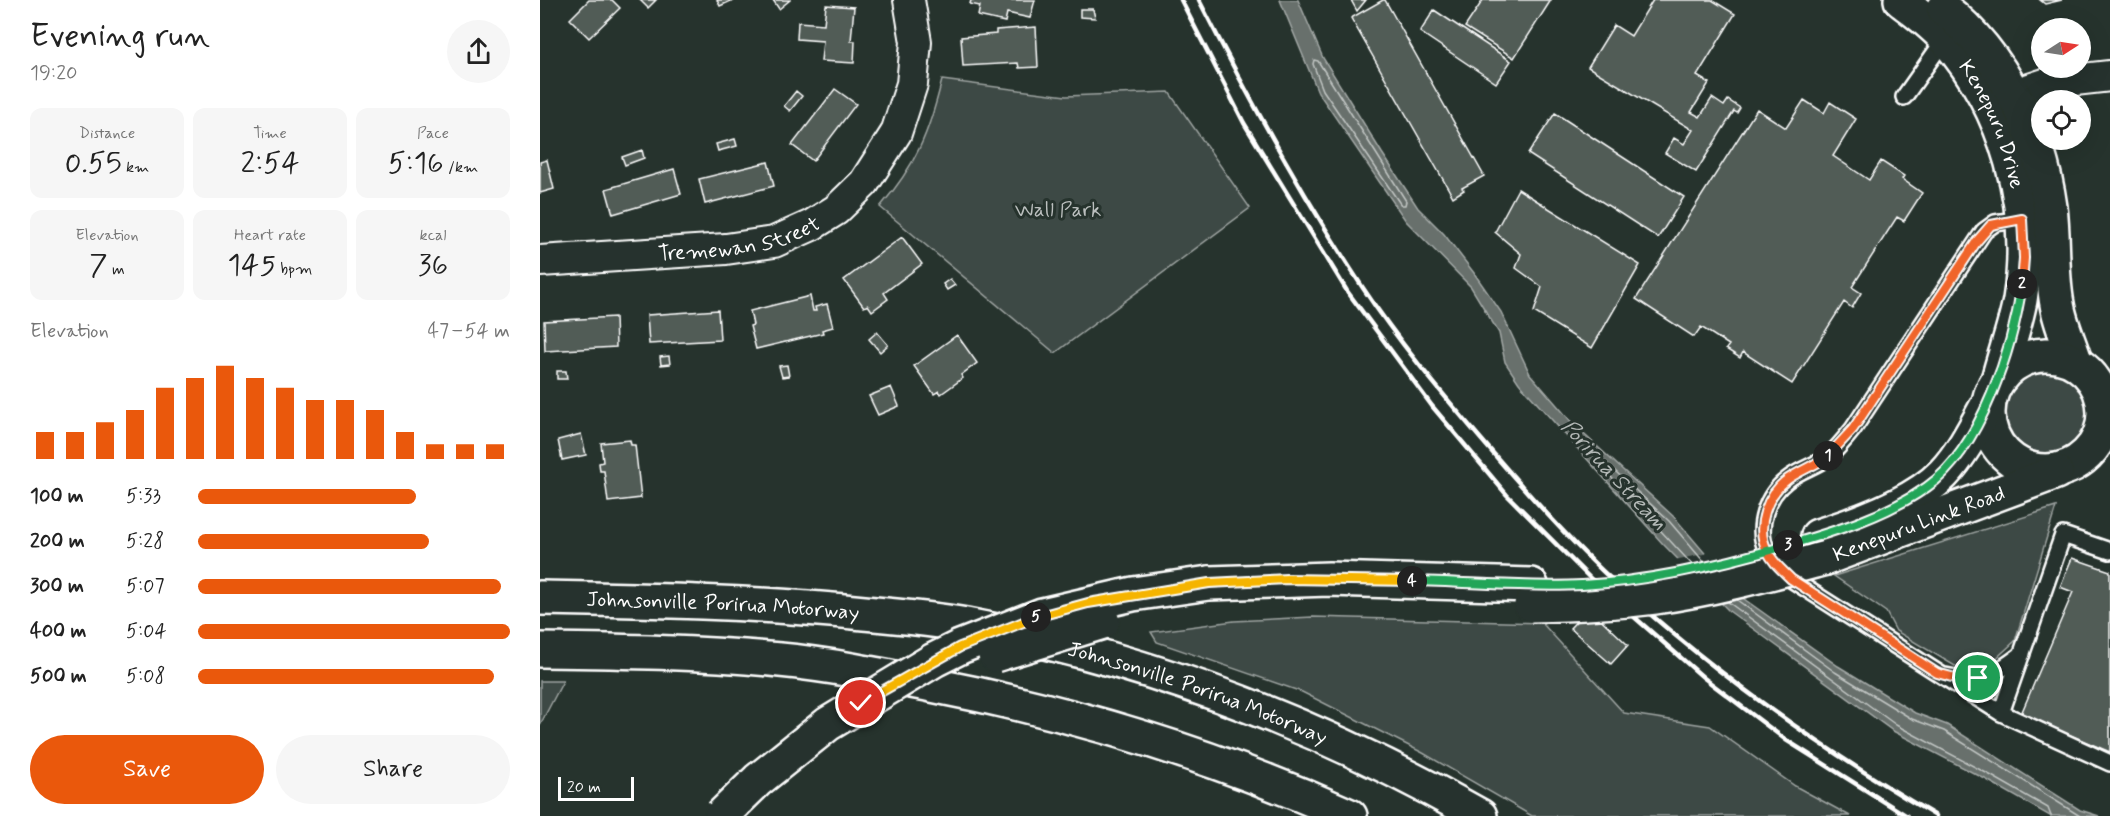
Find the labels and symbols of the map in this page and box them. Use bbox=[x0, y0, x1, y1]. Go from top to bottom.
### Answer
north arrow bbox=[2031, 18, 2091, 78]
street label: Kenepuru Drive bbox=[1952, 54, 2031, 192]
park label: Wall Park bbox=[1015, 196, 1101, 224]
street label: Tremewan Street bbox=[657, 210, 826, 268]
pin: 2 bbox=[2007, 269, 2037, 299]
water label: Porirua Stream bbox=[1555, 414, 1672, 537]
pin: 1 bbox=[1813, 441, 1843, 471]
street label: Kenepuru Link Road bbox=[1829, 479, 2009, 569]
pin: 3 bbox=[1773, 530, 1803, 560]
pin: 4 bbox=[1397, 566, 1427, 596]
street label: Johnsonville Porirua Motorway bbox=[586, 586, 860, 627]
pin: 5 bbox=[1021, 602, 1051, 632]
street label: Johnsonville Porirua Motorway bbox=[1065, 635, 1332, 752]
pin bbox=[1952, 652, 2003, 703]
pin bbox=[835, 677, 886, 728]
scale bar bbox=[558, 774, 634, 802]

